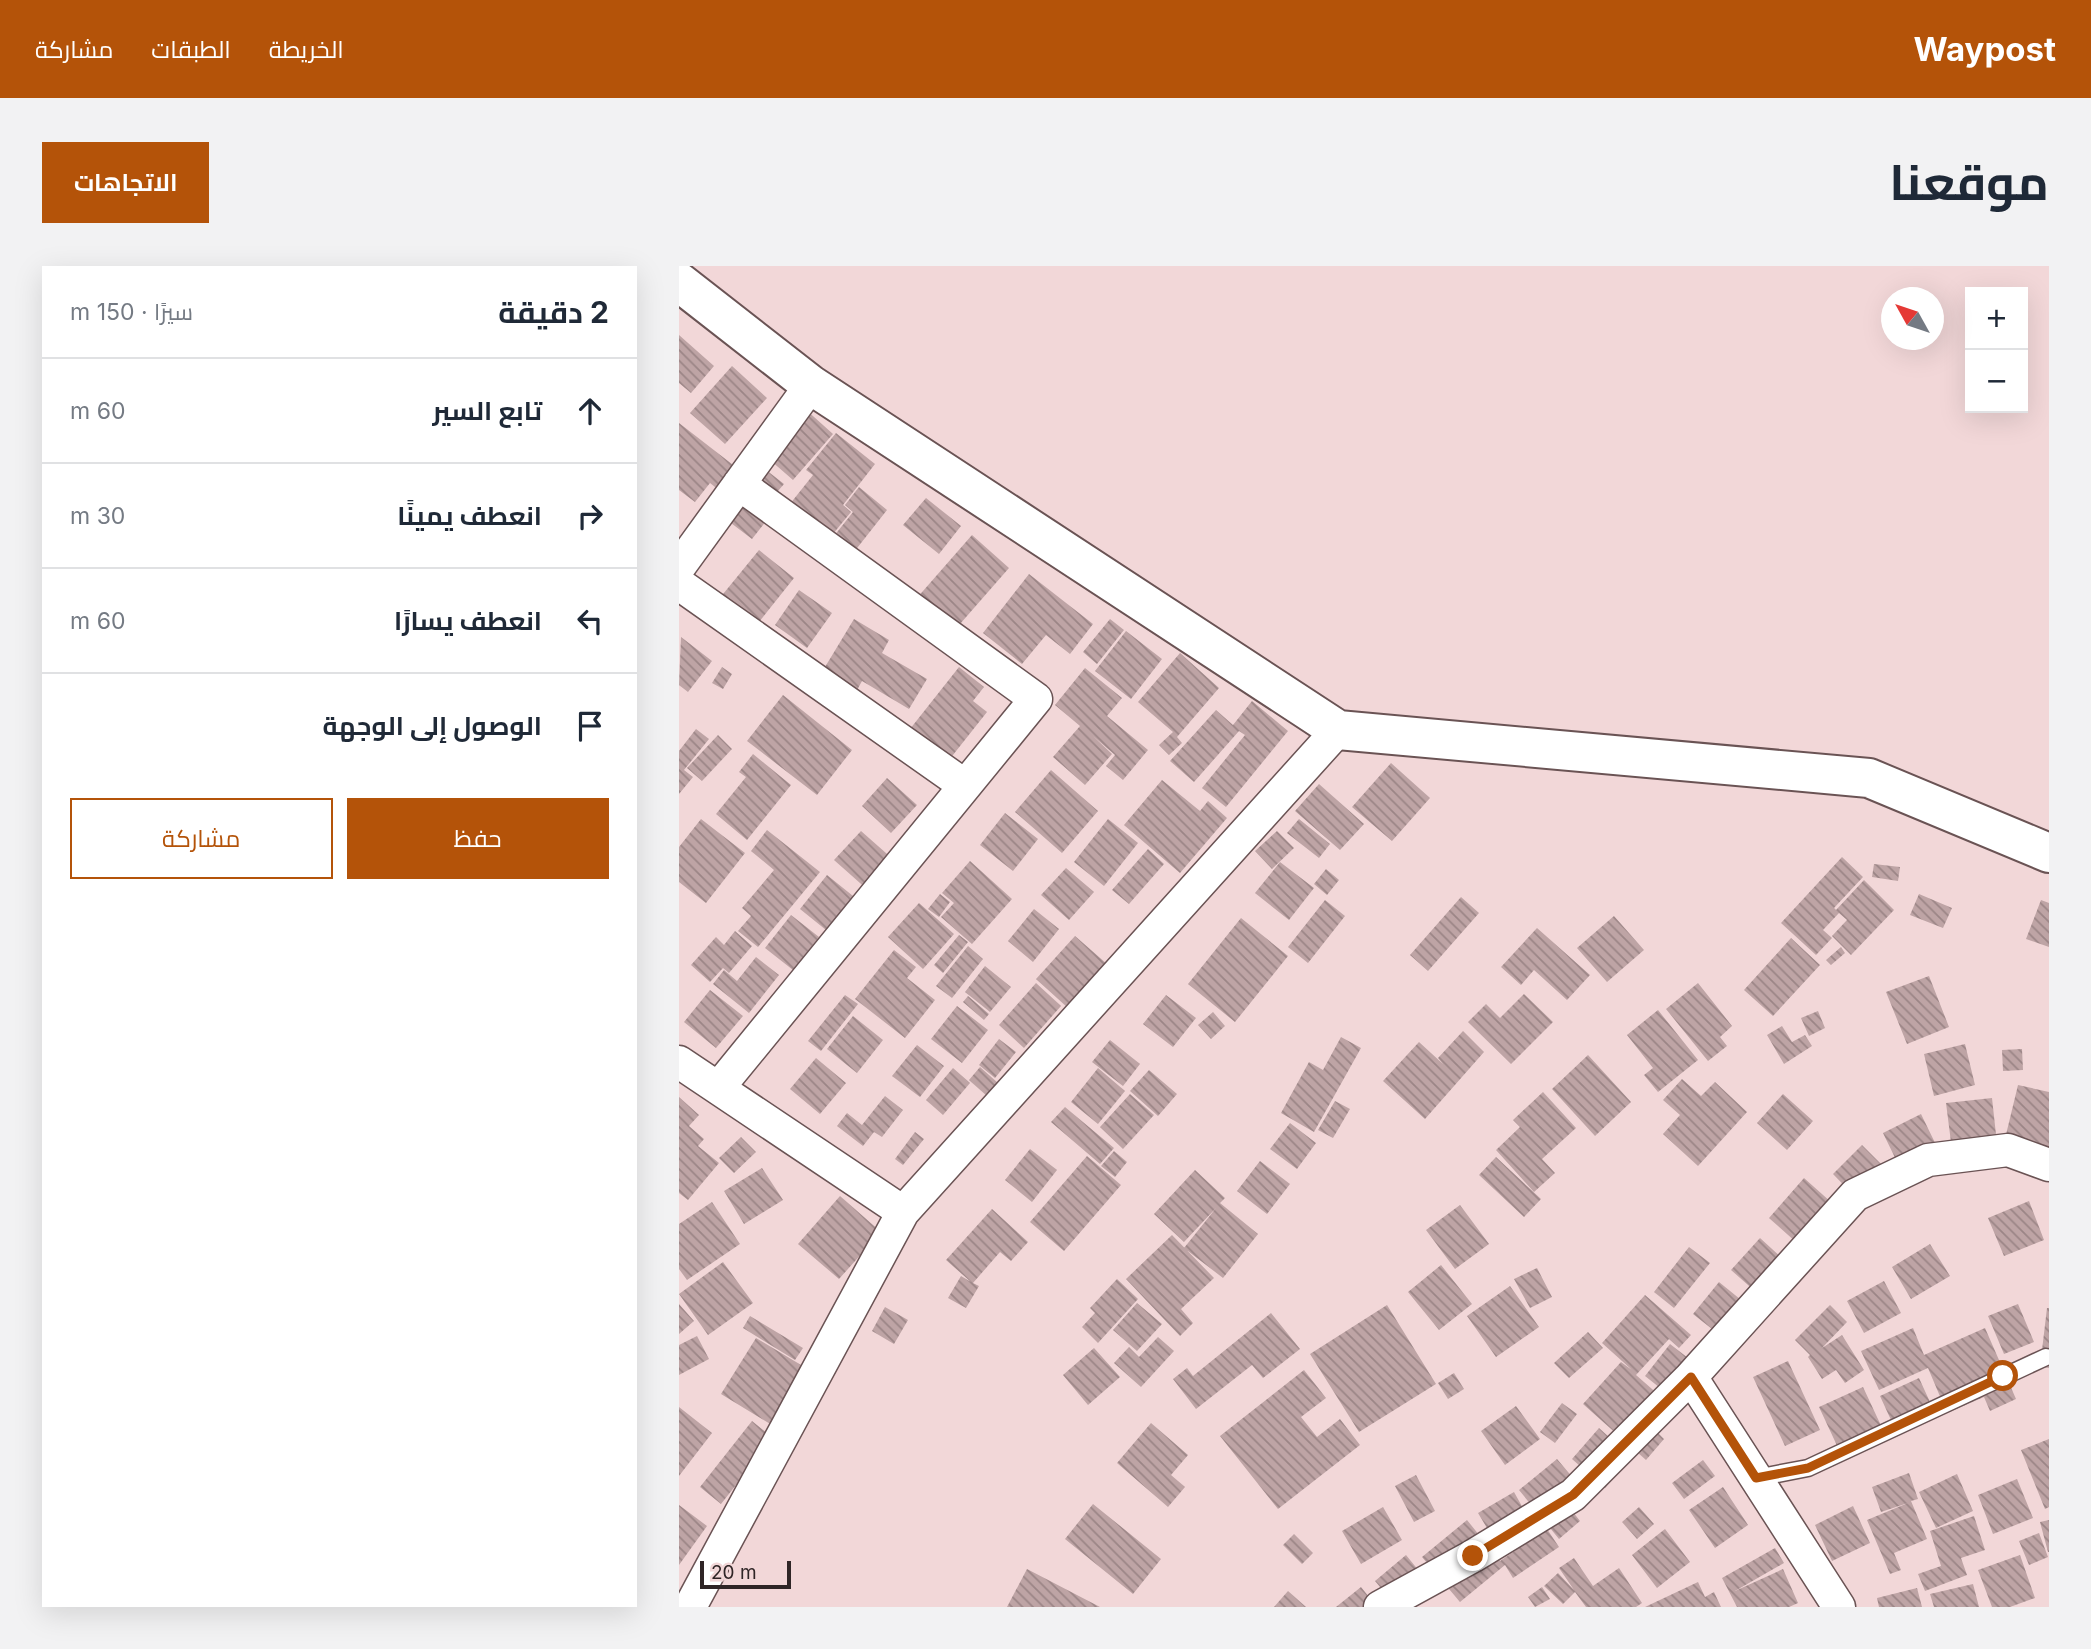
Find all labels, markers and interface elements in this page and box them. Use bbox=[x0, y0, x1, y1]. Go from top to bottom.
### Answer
text: Waypost bbox=[1914, 29, 2056, 69]
text: مشاركة bbox=[35, 35, 113, 64]
text: الطبقات bbox=[151, 35, 231, 64]
text: الخريطة bbox=[269, 35, 344, 64]
button: الاتجاهات bbox=[42, 142, 209, 223]
text: موقعنا bbox=[1889, 153, 2049, 212]
north arrow bbox=[1881, 287, 1944, 350]
map controls bbox=[1965, 287, 2028, 413]
button: + bbox=[1965, 287, 2028, 350]
text: 2 دقيقة bbox=[498, 294, 609, 330]
text: سيرًا · 150 m bbox=[70, 298, 193, 326]
button: − bbox=[1965, 350, 2028, 413]
icon: ahead bbox=[571, 392, 609, 430]
text: تابع السير bbox=[432, 395, 542, 426]
text: 60 m bbox=[70, 397, 125, 425]
icon: right bbox=[571, 497, 609, 535]
text: انعطف يمينًا bbox=[397, 500, 542, 531]
text: 30 m bbox=[70, 502, 125, 530]
icon: left bbox=[571, 602, 609, 640]
text: انعطف يسارًا bbox=[394, 605, 542, 636]
text: 60 m bbox=[70, 607, 125, 635]
icon: arrive bbox=[571, 707, 609, 745]
text: الوصول إلى الوجهة bbox=[323, 710, 542, 741]
button: مشاركة bbox=[70, 798, 333, 879]
button: حفظ bbox=[347, 798, 609, 879]
route start bbox=[1987, 1360, 2018, 1391]
route end bbox=[1457, 1540, 1488, 1571]
scale bar bbox=[700, 1558, 791, 1590]
text: 20 m bbox=[711, 1561, 757, 1584]

